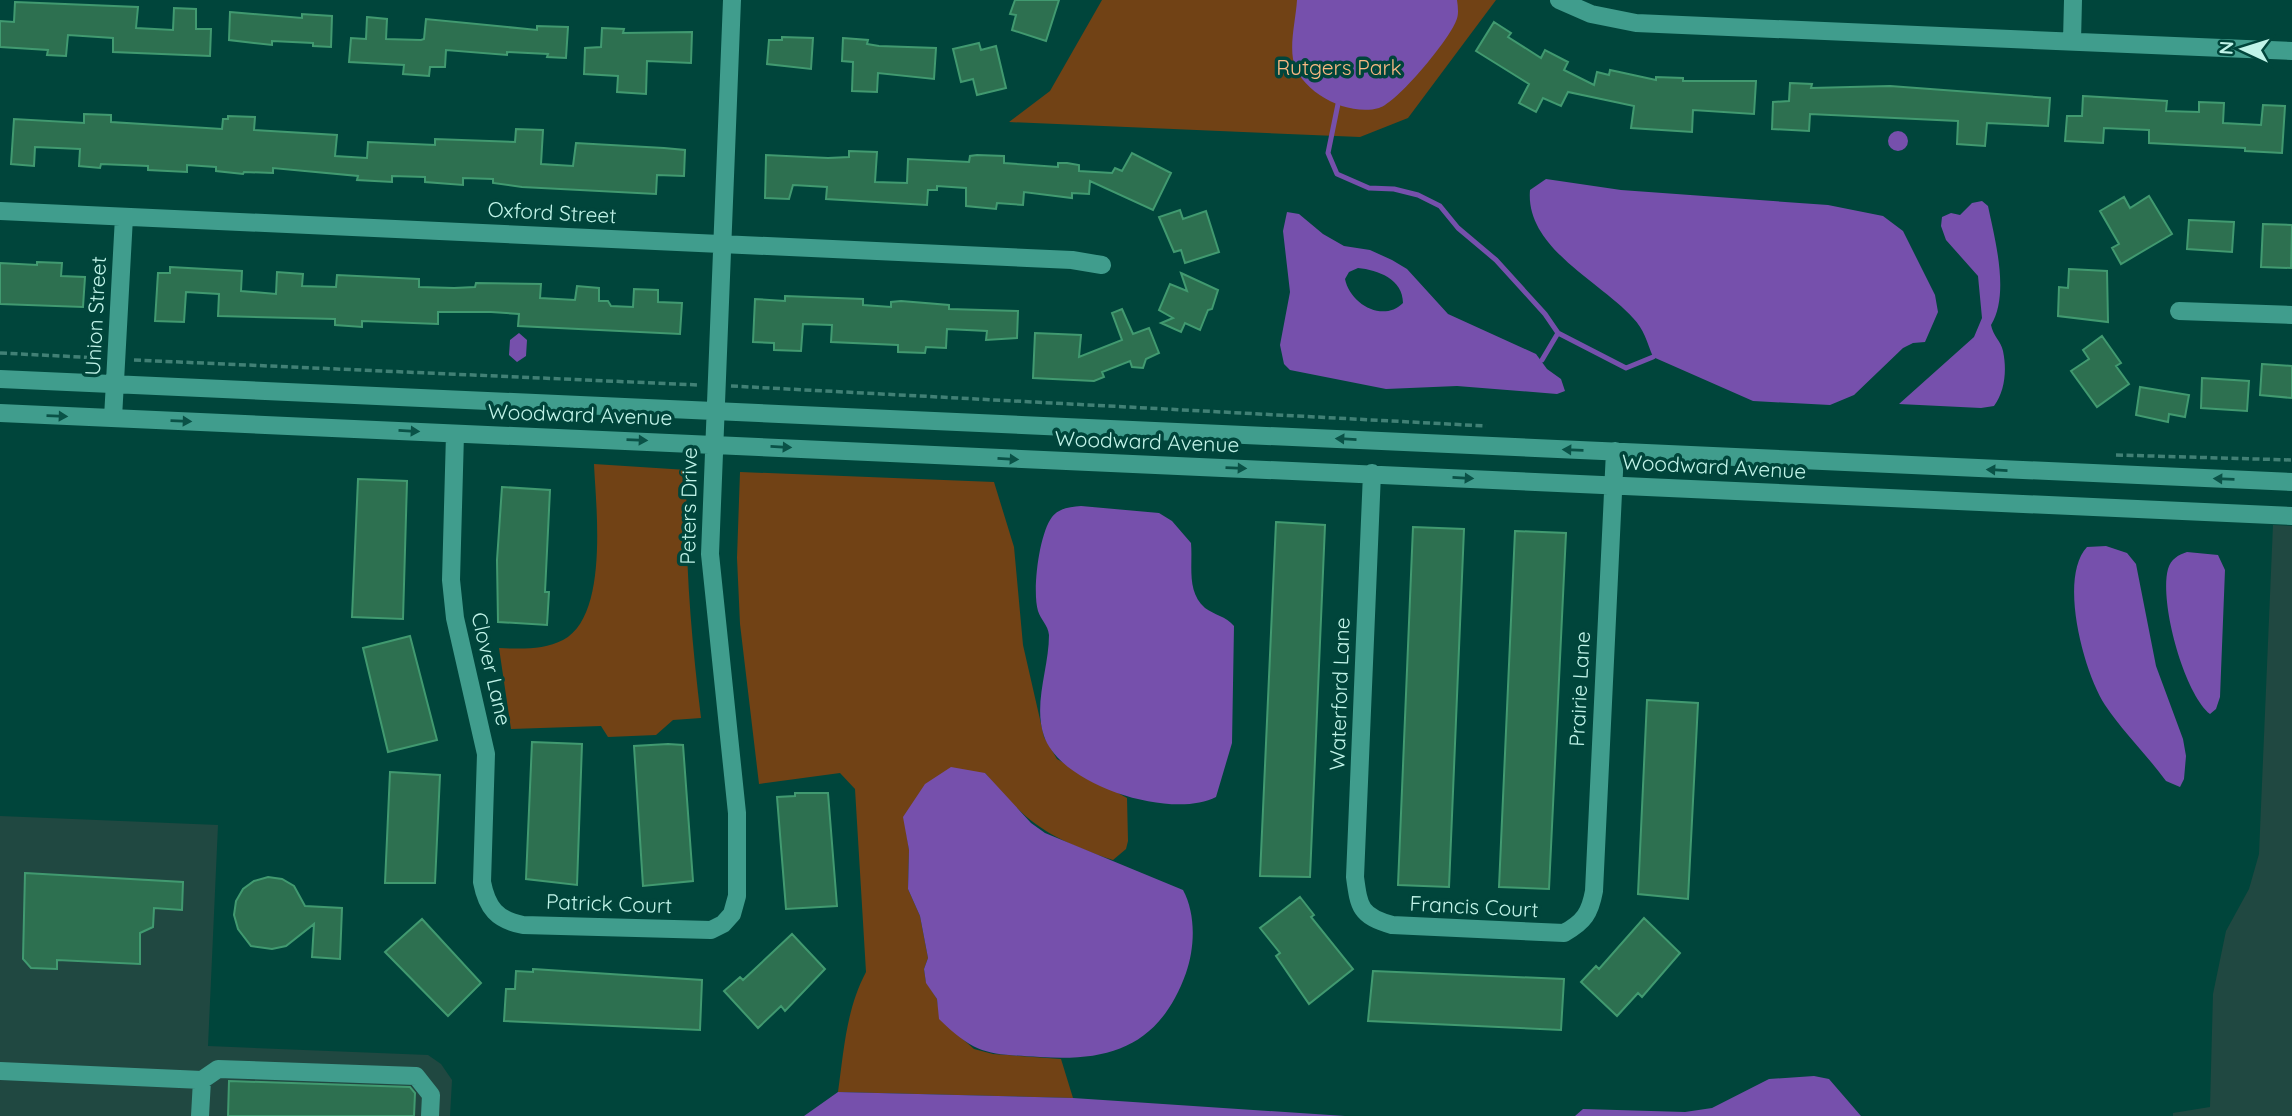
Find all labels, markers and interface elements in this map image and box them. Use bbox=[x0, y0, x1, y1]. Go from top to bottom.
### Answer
north arrow bbox=[2208, 14, 2278, 84]
text: N bbox=[2214, 40, 2238, 56]
park label: Rutgers Park bbox=[1276, 54, 1402, 80]
street label: Oxford Street bbox=[487, 196, 617, 228]
street label: Union Street bbox=[79, 256, 111, 376]
street label: Woodward Avenue bbox=[487, 398, 673, 430]
one-way arrow bbox=[46, 410, 68, 421]
one-way arrow bbox=[171, 415, 193, 426]
street label: Woodward Avenue bbox=[1054, 425, 1240, 457]
one-way arrow bbox=[398, 426, 420, 437]
one-way arrow bbox=[1335, 433, 1357, 444]
one-way arrow bbox=[626, 435, 648, 446]
one-way arrow bbox=[770, 441, 792, 452]
one-way arrow bbox=[1562, 444, 1584, 456]
street label: Peters Drive bbox=[674, 447, 702, 565]
street label: Woodward Avenue bbox=[1621, 448, 1807, 484]
one-way arrow bbox=[997, 453, 1019, 464]
one-way arrow bbox=[1225, 463, 1247, 474]
one-way arrow bbox=[1985, 464, 2007, 475]
one-way arrow bbox=[1452, 472, 1474, 483]
one-way arrow bbox=[2213, 474, 2235, 485]
street label: Clover Lane bbox=[466, 610, 518, 728]
street label: Waterford Lane bbox=[1323, 617, 1355, 771]
street label: Prairie Lane bbox=[1563, 631, 1595, 747]
street label: Patrick Court bbox=[546, 888, 673, 918]
street label: Francis Court bbox=[1409, 890, 1539, 922]

